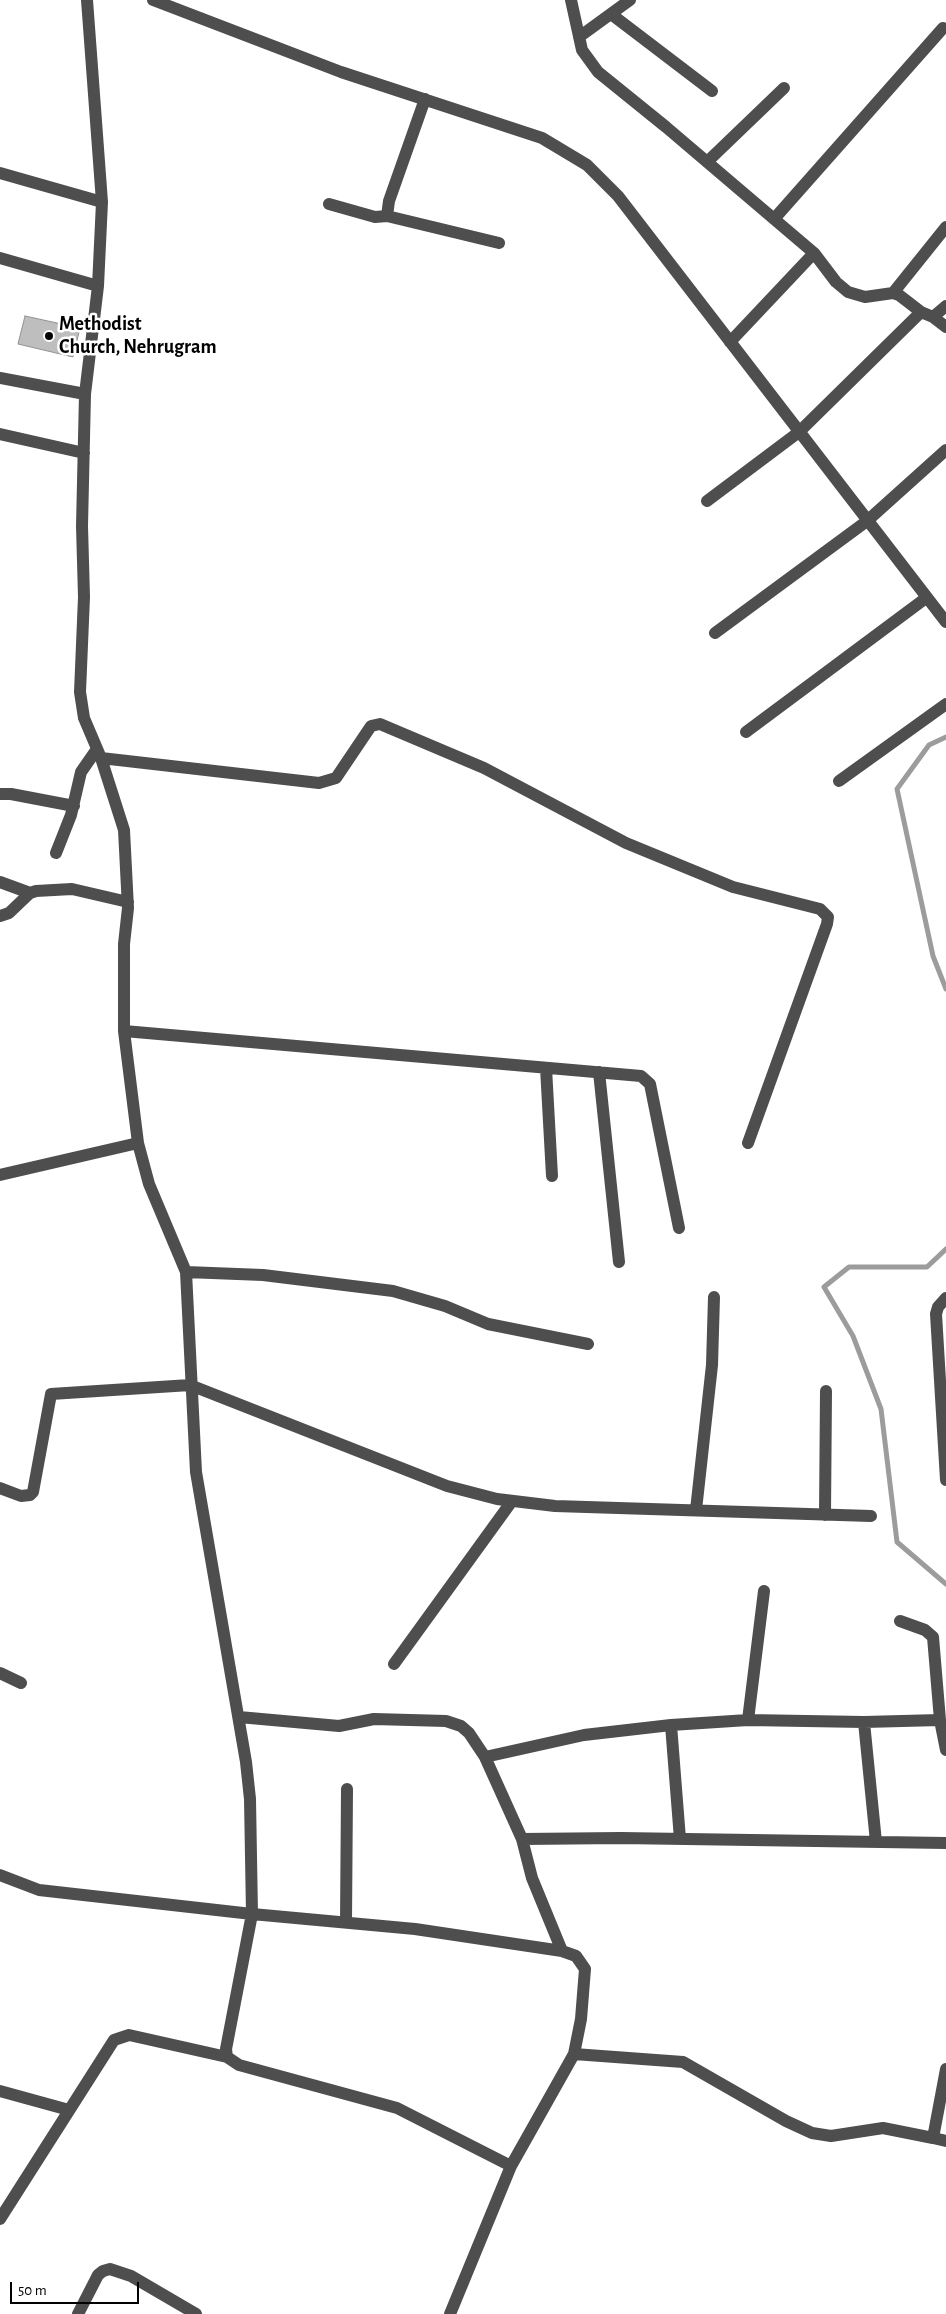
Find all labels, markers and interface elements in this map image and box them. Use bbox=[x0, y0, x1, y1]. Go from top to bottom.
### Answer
place label: Methodist Church, Nehrugram bbox=[59, 312, 217, 359]
marker: Methodist Church, Nehrugram bbox=[43, 330, 55, 342]
scale bar bbox=[12, 2272, 141, 2304]
text: 50 m bbox=[18, 2283, 47, 2298]

